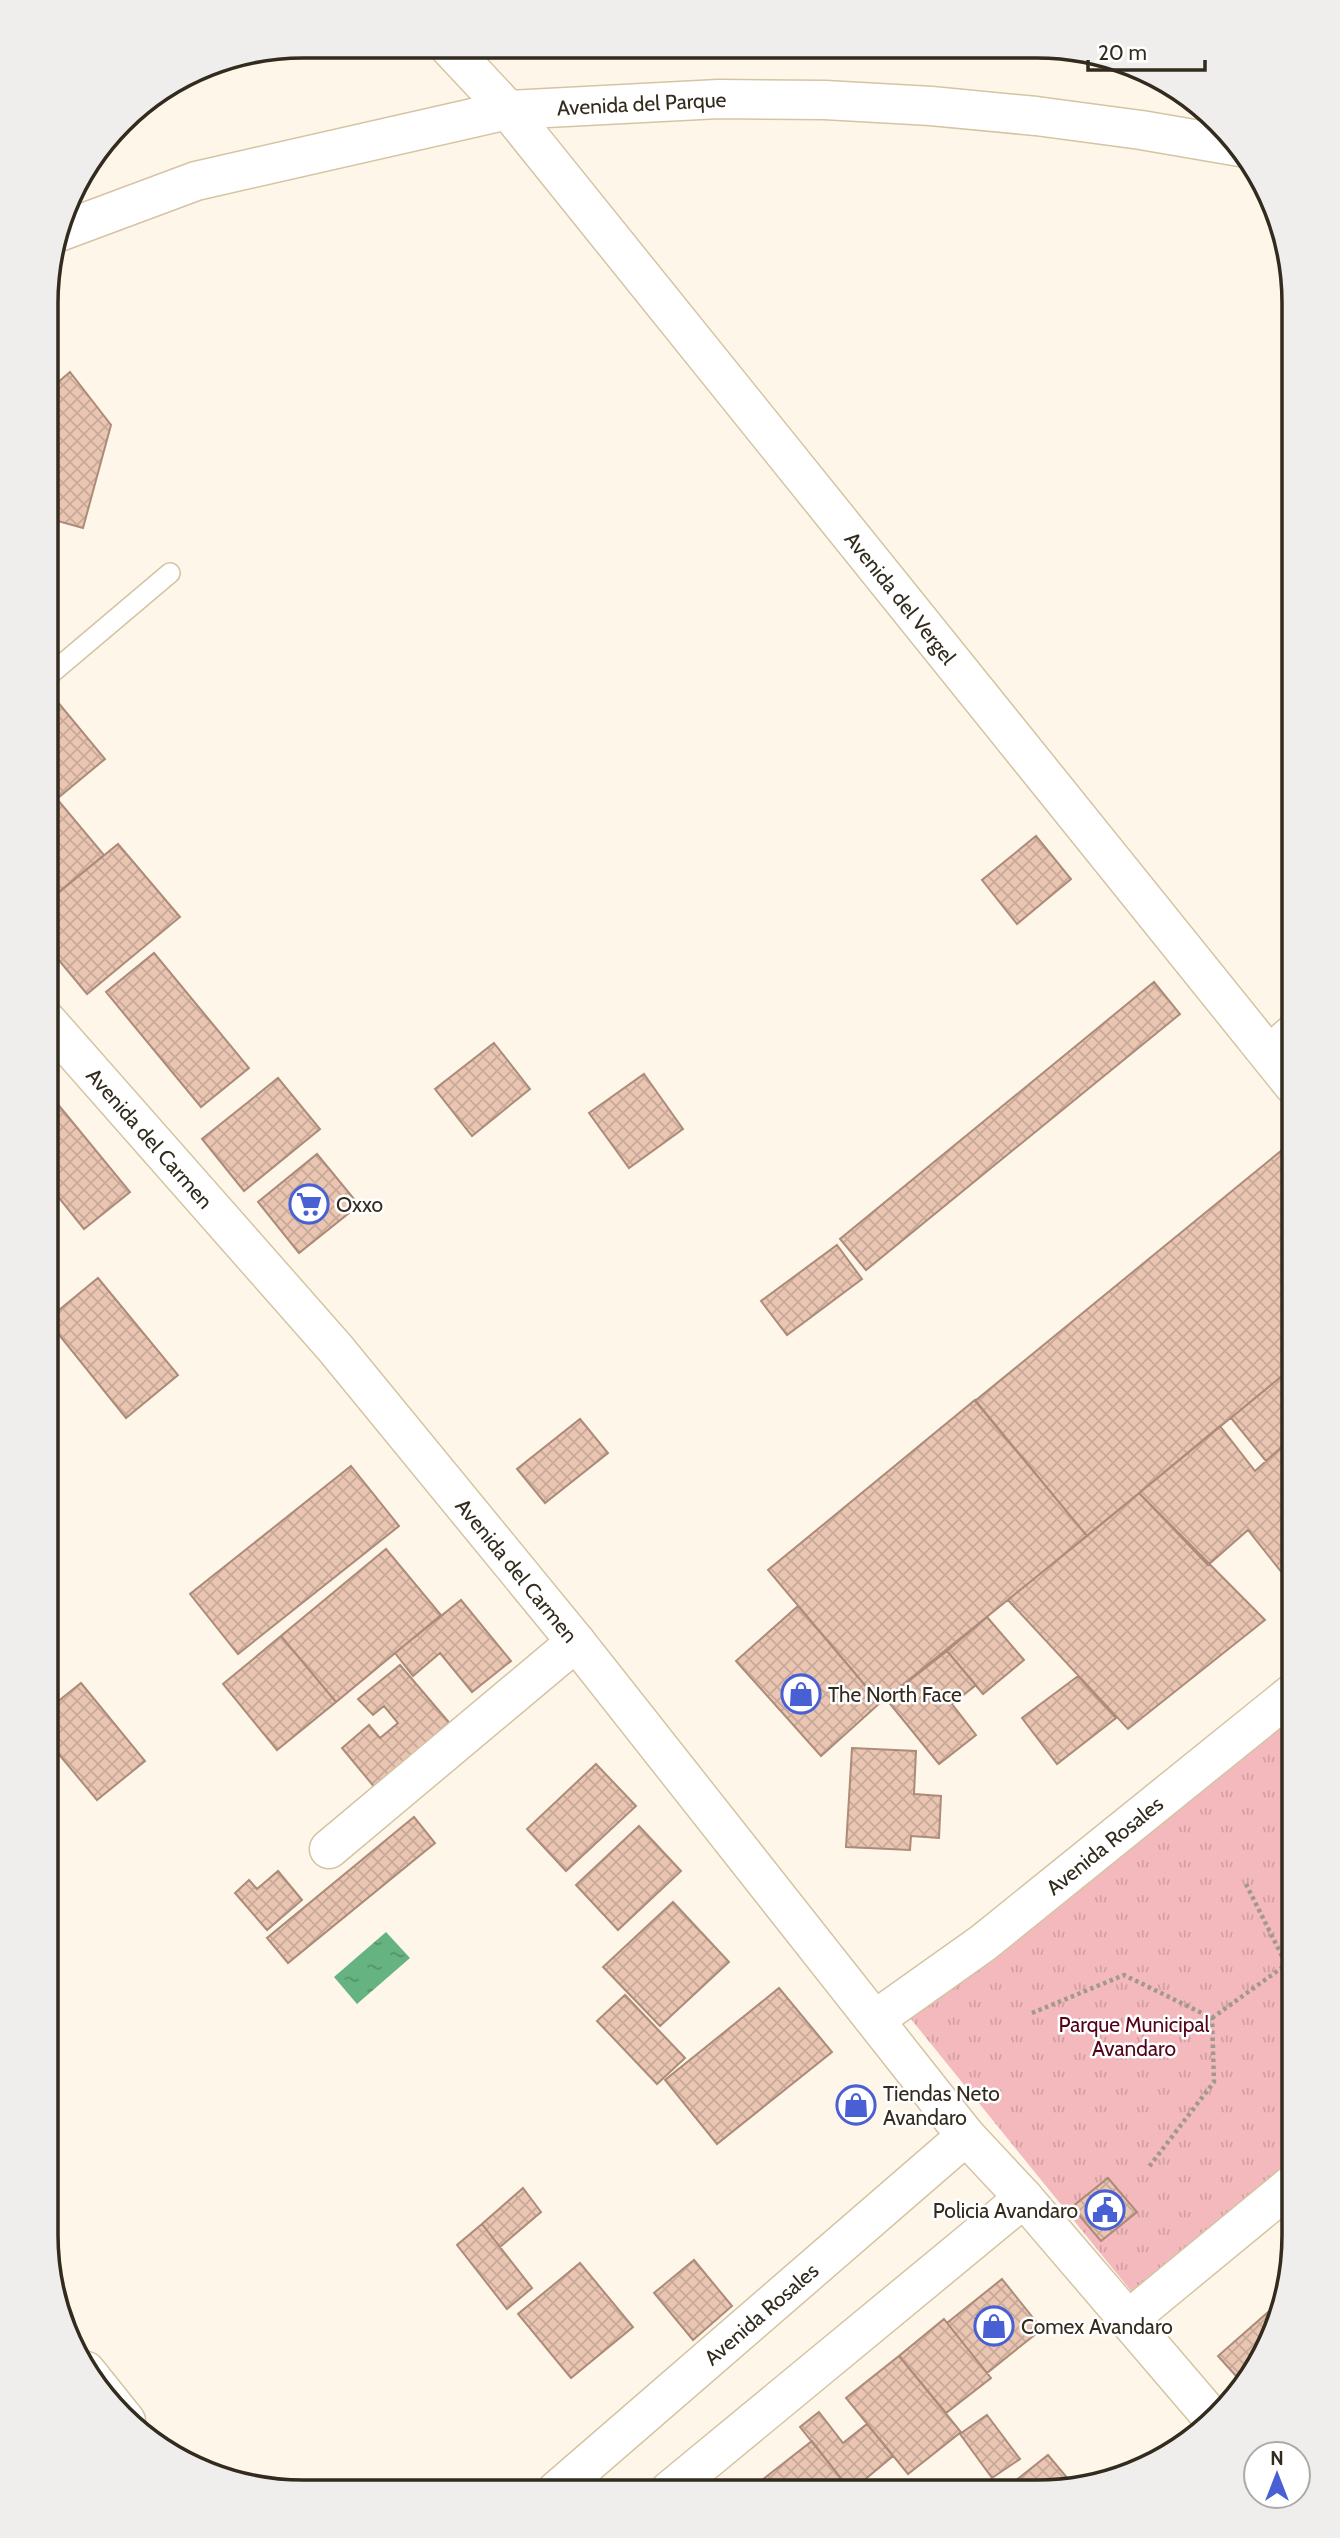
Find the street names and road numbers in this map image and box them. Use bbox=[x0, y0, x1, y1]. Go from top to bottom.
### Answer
street label: Avenida del Parque bbox=[556, 86, 727, 120]
street label: Avenida del Vergel bbox=[840, 526, 962, 669]
street label: Avenida del Carmen bbox=[82, 1063, 218, 1213]
street label: Avenida del Carmen bbox=[451, 1493, 583, 1647]
street label: Avenida Rosales bbox=[1041, 1790, 1168, 1900]
street label: Avenida Rosales bbox=[699, 2257, 823, 2370]

